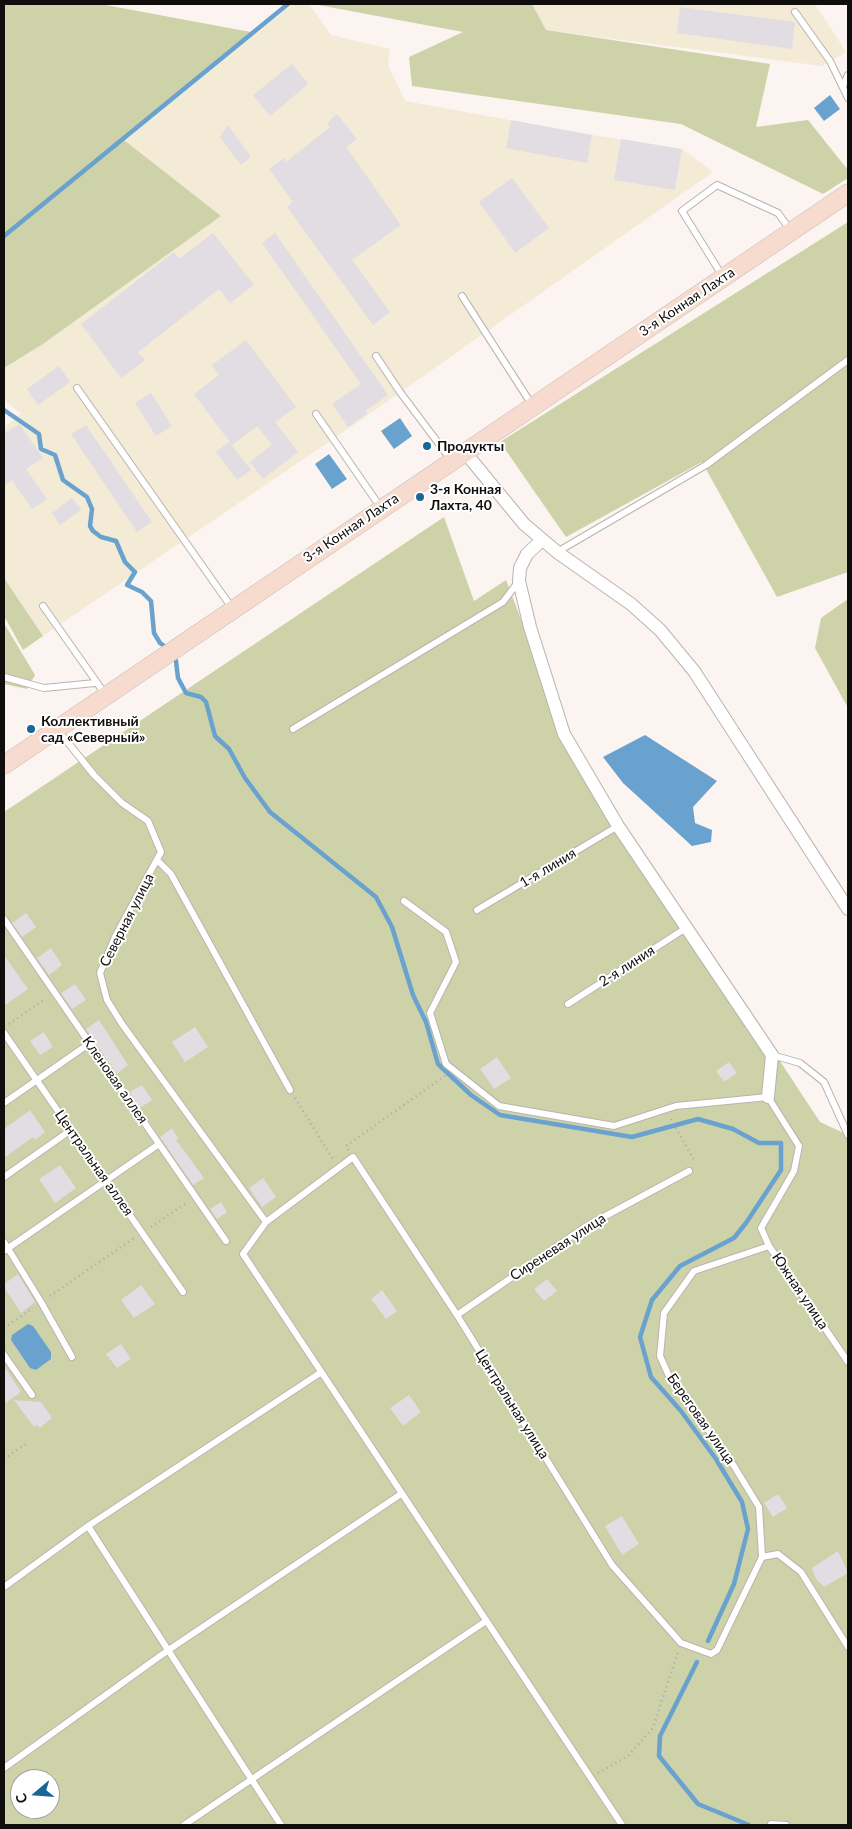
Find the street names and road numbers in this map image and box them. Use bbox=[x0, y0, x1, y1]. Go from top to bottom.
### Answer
street label: 3-я Конная Лахта bbox=[636, 264, 738, 340]
street label: 3-я Конная Лахта bbox=[300, 490, 402, 566]
street label: 1-я линия bbox=[517, 845, 579, 891]
street label: Северная улица bbox=[96, 871, 158, 969]
street label: 2-я линия bbox=[596, 942, 658, 990]
street label: Кленовая аллея bbox=[79, 1033, 151, 1127]
street label: Центральная аллея bbox=[51, 1107, 137, 1219]
street label: Сиреневая улица bbox=[507, 1210, 609, 1284]
street label: Южная улица bbox=[768, 1249, 832, 1333]
street label: Центральная улица bbox=[471, 1346, 553, 1462]
street label: Береговая улица bbox=[663, 1370, 739, 1468]

